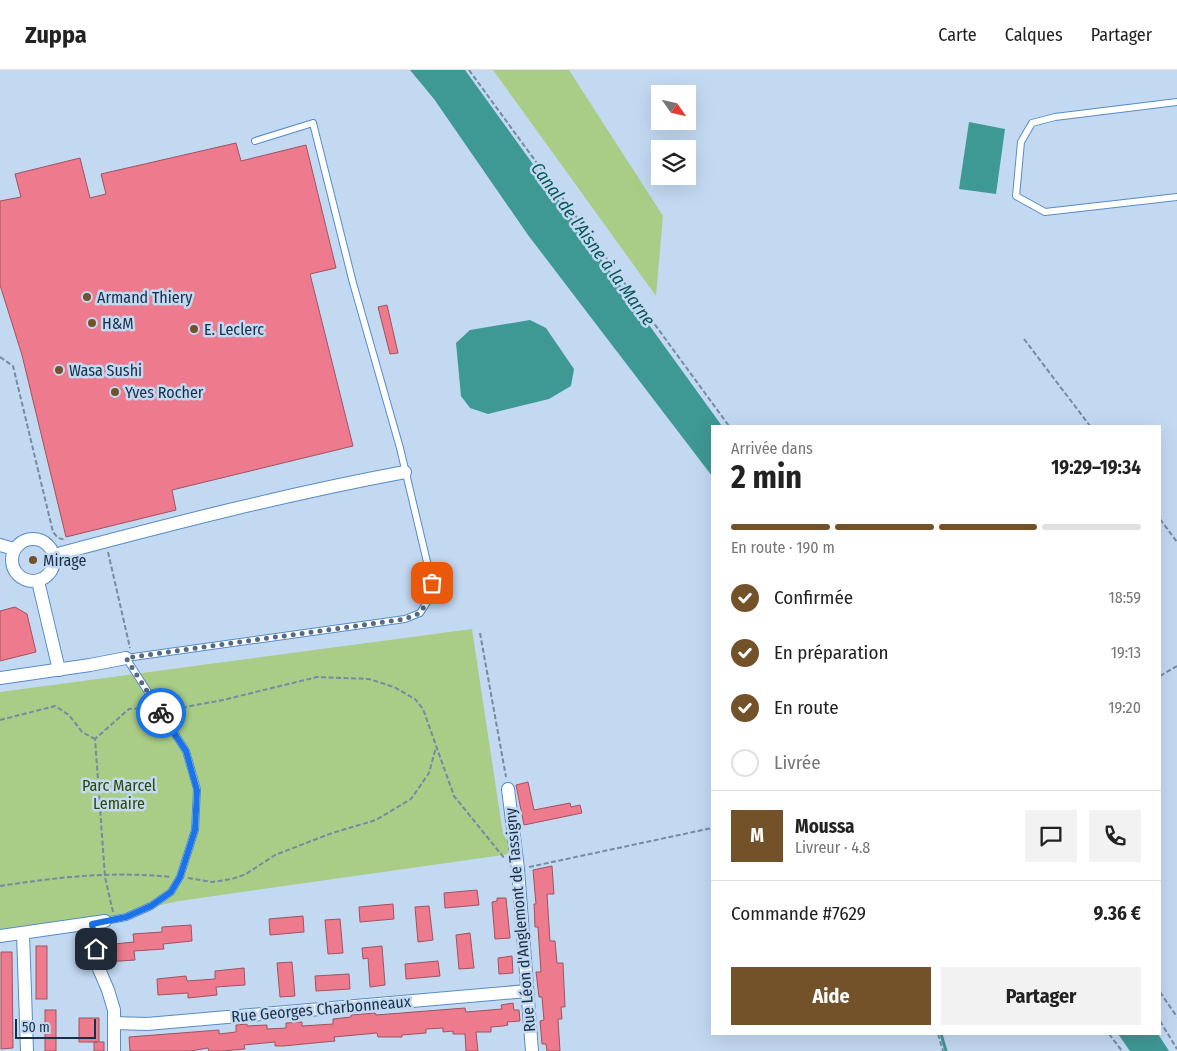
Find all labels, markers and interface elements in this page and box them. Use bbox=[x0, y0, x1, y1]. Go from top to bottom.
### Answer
text: Zuppa bbox=[25, 21, 87, 49]
text: Carte bbox=[938, 24, 977, 46]
text: Calques bbox=[1005, 24, 1063, 46]
text: Partager bbox=[1091, 24, 1152, 46]
north arrow bbox=[651, 85, 696, 130]
map controls bbox=[651, 85, 696, 185]
button: layers bbox=[651, 140, 696, 185]
water label: Canal de l'Aisne à la Marne bbox=[526, 158, 660, 330]
place label: Armand Thiery bbox=[97, 288, 193, 307]
marker: Armand Thiery bbox=[81, 291, 93, 303]
place label: H&M bbox=[102, 314, 134, 333]
marker: H&M bbox=[86, 317, 98, 329]
place label: E. Leclerc bbox=[204, 320, 264, 339]
marker: E. Leclerc bbox=[188, 323, 200, 335]
place label: Wasa Sushi bbox=[69, 361, 142, 380]
marker: Wasa Sushi bbox=[53, 364, 65, 376]
place label: Yves Rocher bbox=[125, 383, 204, 402]
marker: Yves Rocher bbox=[109, 386, 121, 398]
text: Arrivée dans bbox=[731, 439, 813, 458]
text: 19:29–19:34 bbox=[1051, 456, 1141, 479]
text: 2 min bbox=[731, 458, 802, 496]
text: En route · 190 m bbox=[731, 538, 835, 557]
place label: Mirage bbox=[43, 551, 86, 570]
marker: Mirage bbox=[27, 554, 39, 566]
pin bbox=[411, 562, 453, 604]
icon: bag bbox=[418, 569, 446, 597]
icon: check bbox=[731, 584, 759, 612]
text: Confirmée bbox=[774, 586, 853, 609]
text: 18:59 bbox=[1108, 588, 1141, 607]
icon: check bbox=[731, 639, 759, 667]
text: En préparation bbox=[774, 641, 888, 664]
text: 19:13 bbox=[1111, 643, 1141, 662]
courier bbox=[136, 688, 186, 738]
icon: check bbox=[731, 694, 759, 722]
text: En route bbox=[774, 696, 839, 719]
text: 19:20 bbox=[1108, 698, 1141, 717]
icon: bike bbox=[147, 699, 175, 727]
text: Livrée bbox=[774, 751, 821, 774]
park label: Parc Marcel Lemaire bbox=[82, 776, 156, 813]
street label: Rue Léon d'Anglemont de Tassigny bbox=[501, 806, 539, 1033]
button: chat bbox=[1025, 810, 1077, 862]
button: phone bbox=[1089, 810, 1141, 862]
text: Moussa bbox=[795, 815, 855, 838]
text: M bbox=[750, 824, 764, 847]
text: Livreur · 4.8 bbox=[795, 838, 870, 857]
text: Commande #7629 bbox=[731, 902, 866, 925]
text: 9.36 € bbox=[1093, 902, 1141, 925]
pin bbox=[75, 928, 117, 970]
icon: home bbox=[82, 935, 110, 963]
button: Aide bbox=[731, 967, 931, 1025]
button: Partager bbox=[941, 967, 1141, 1025]
street label: Rue Georges Charbonneaux bbox=[231, 992, 411, 1026]
scale bar bbox=[15, 1016, 96, 1039]
text: 50 m bbox=[22, 1019, 50, 1036]

